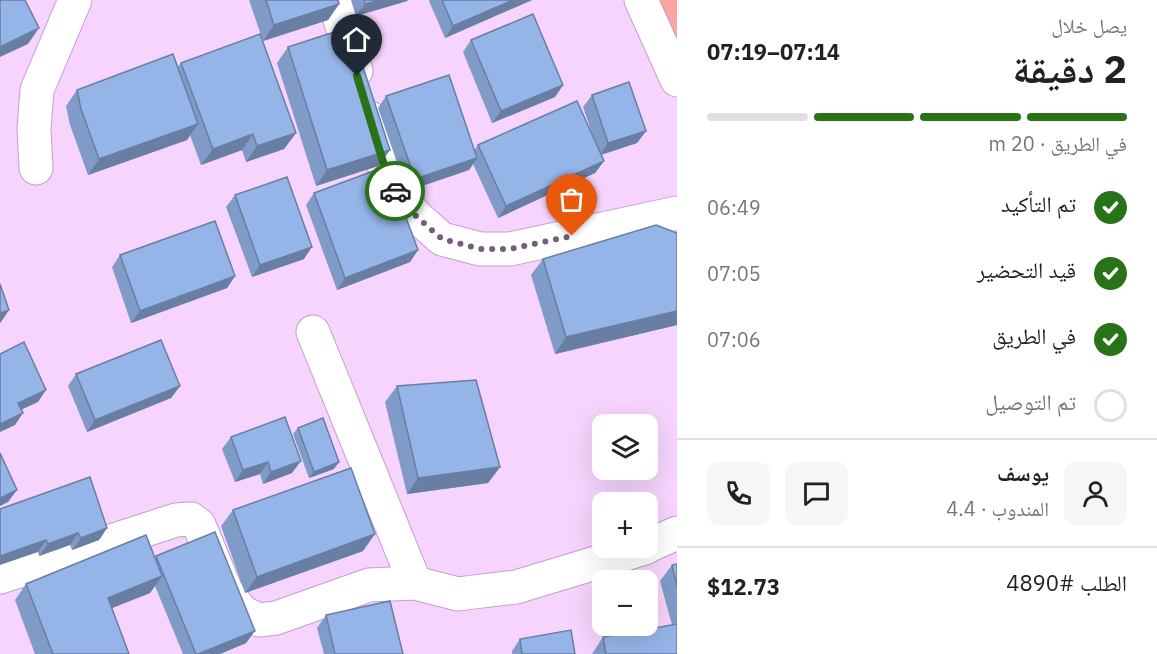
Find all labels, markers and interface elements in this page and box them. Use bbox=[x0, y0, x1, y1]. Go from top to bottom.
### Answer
text: يصل خلال bbox=[1051, 12, 1127, 39]
pin bbox=[331, 14, 382, 76]
icon: home bbox=[340, 23, 373, 56]
text: 07:14–07:19 bbox=[707, 37, 840, 66]
text: 2 دقيقة bbox=[1012, 43, 1127, 94]
text: في الطريق · 20 m bbox=[989, 130, 1127, 157]
courier bbox=[365, 161, 425, 221]
pin bbox=[546, 174, 597, 236]
icon: car bbox=[379, 175, 412, 208]
icon: bag bbox=[555, 183, 588, 216]
text: تم التأكيد bbox=[1001, 189, 1076, 218]
icon: check bbox=[1094, 191, 1127, 224]
text: 06:49 bbox=[707, 194, 761, 221]
text: قيد التحضير bbox=[977, 255, 1076, 284]
icon: check bbox=[1094, 257, 1127, 290]
text: 07:05 bbox=[707, 260, 761, 287]
text: في الطريق bbox=[992, 321, 1076, 350]
icon: check bbox=[1094, 323, 1127, 356]
text: 07:06 bbox=[707, 326, 761, 353]
text: تم التوصيل bbox=[985, 387, 1076, 416]
map controls bbox=[592, 414, 658, 636]
button: layers bbox=[592, 414, 658, 480]
text: يوسف bbox=[997, 458, 1049, 487]
button: phone bbox=[707, 462, 770, 525]
button: chat bbox=[785, 462, 848, 525]
button: person bbox=[1064, 462, 1127, 525]
button: + bbox=[592, 492, 658, 558]
text: المندوب · 4.4 bbox=[946, 495, 1049, 522]
text: الطلب #4890 bbox=[1006, 568, 1127, 597]
button: − bbox=[592, 570, 658, 636]
text: $12.73 bbox=[707, 572, 780, 601]

